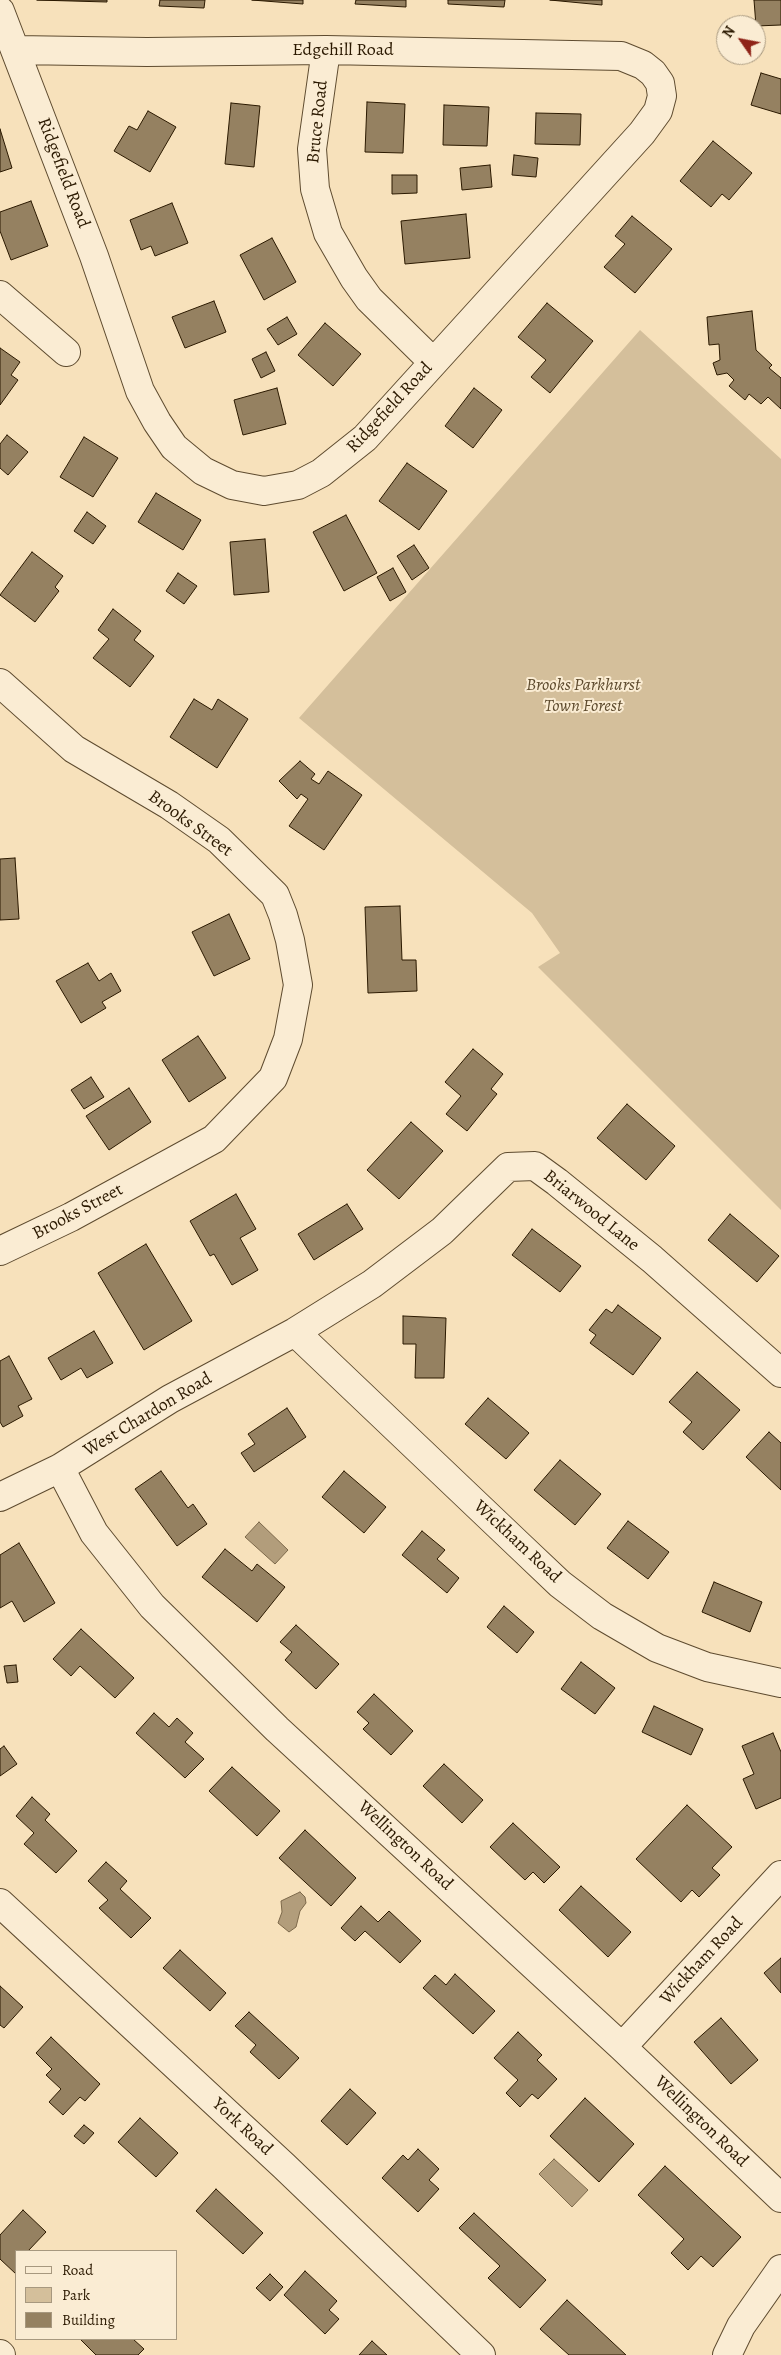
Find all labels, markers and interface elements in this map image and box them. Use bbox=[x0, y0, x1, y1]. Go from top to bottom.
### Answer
north arrow bbox=[716, 15, 766, 65]
text: N bbox=[718, 23, 740, 42]
street label: Edgehill Road bbox=[292, 40, 394, 62]
street label: Bruce Road bbox=[303, 79, 333, 165]
street label: Ridgefield Road bbox=[32, 115, 94, 231]
street label: Ridgefield Road bbox=[342, 358, 438, 458]
park label: Brooks Parkhurst Town Forest bbox=[526, 675, 640, 718]
street label: Brooks Street bbox=[144, 786, 236, 862]
street label: Briarwood Lane bbox=[539, 1166, 643, 1256]
street label: Brooks Street bbox=[29, 1179, 127, 1245]
street label: West Chardon Road bbox=[80, 1368, 216, 1462]
street label: Wickham Road bbox=[469, 1496, 565, 1588]
street label: Wellington Road bbox=[353, 1796, 457, 1896]
street label: Wickham Road bbox=[656, 1913, 748, 2009]
street label: Wellington Road bbox=[650, 2072, 752, 2172]
street label: York Road bbox=[207, 2094, 277, 2160]
legend bbox=[15, 2250, 178, 2340]
text: Road bbox=[62, 2260, 93, 2280]
text: Park bbox=[62, 2285, 90, 2305]
text: Building bbox=[62, 2310, 115, 2330]

